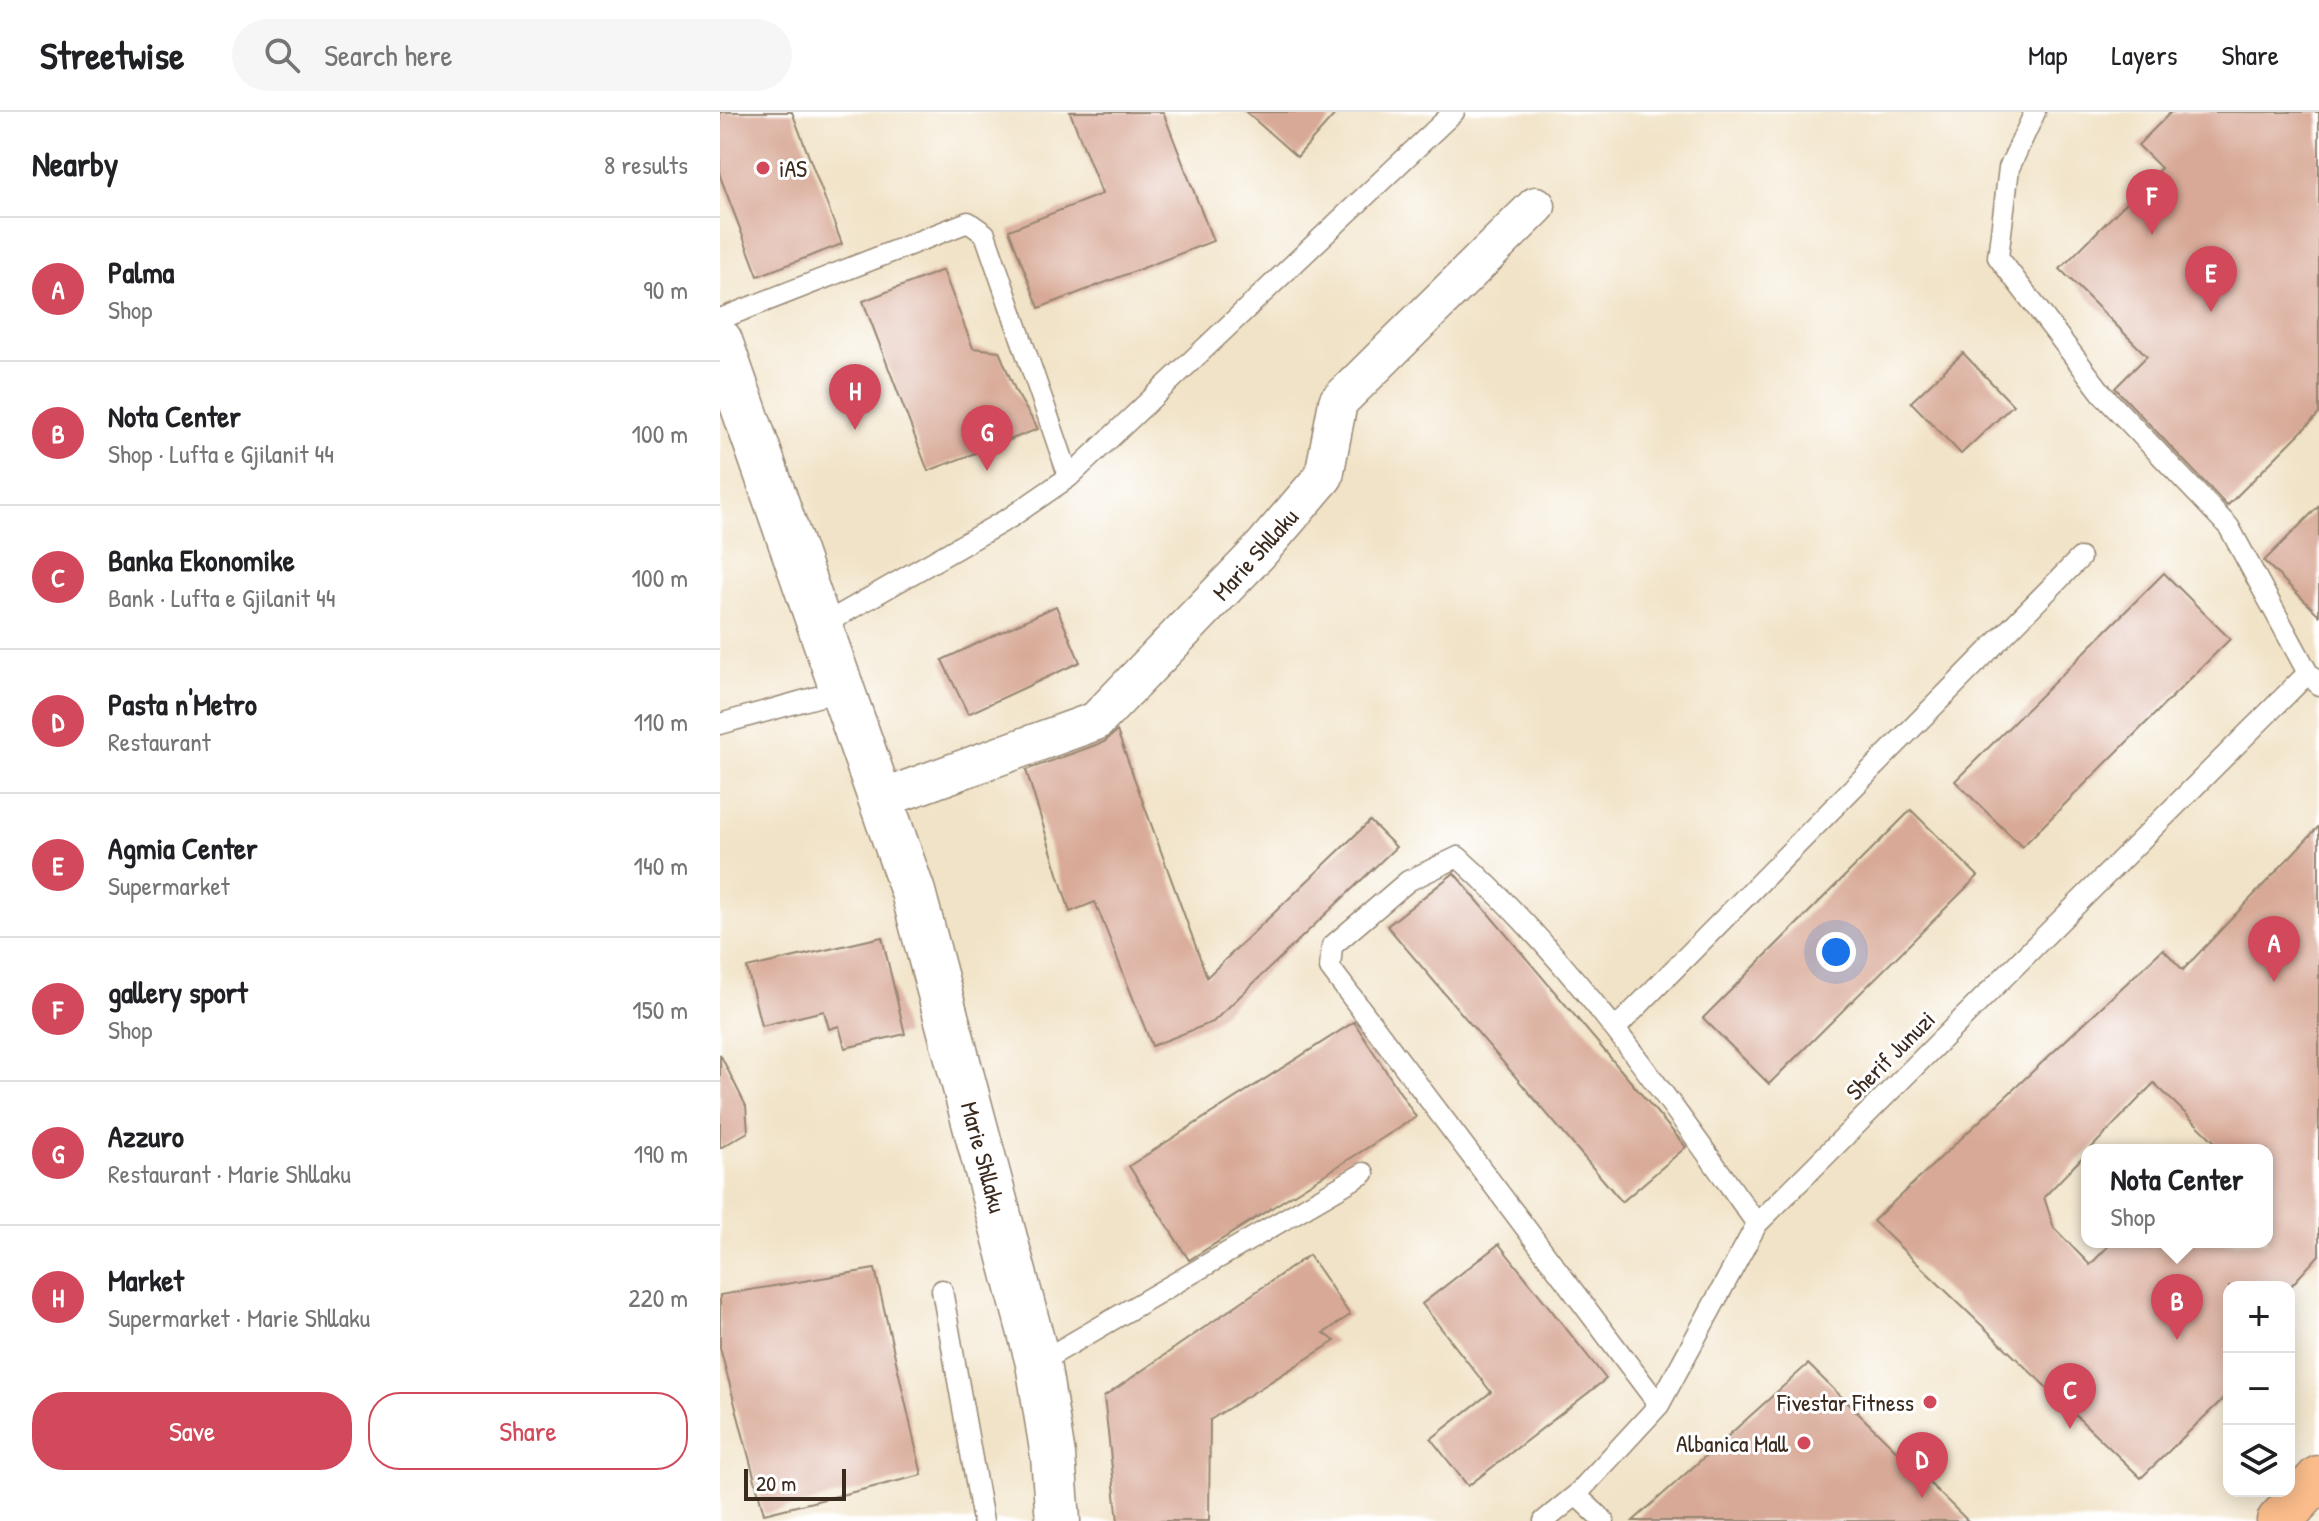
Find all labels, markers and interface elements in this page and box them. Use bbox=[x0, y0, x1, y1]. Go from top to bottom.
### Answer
search box bbox=[232, 19, 792, 91]
text: Streetwise bbox=[40, 29, 184, 81]
icon: search bbox=[260, 33, 304, 77]
text: Search here bbox=[324, 35, 453, 75]
text: Map bbox=[2028, 36, 2068, 74]
text: Layers bbox=[2112, 36, 2177, 74]
text: Share bbox=[2221, 36, 2279, 74]
text: Nearby bbox=[32, 141, 118, 187]
text: 8 results bbox=[604, 147, 688, 182]
place label: iAS bbox=[779, 152, 807, 184]
marker: iAS bbox=[754, 159, 772, 177]
pin: F bbox=[2126, 169, 2178, 235]
pin: E bbox=[2185, 246, 2237, 312]
text: Palma bbox=[108, 252, 174, 292]
text: A bbox=[52, 272, 64, 307]
text: 90 m bbox=[643, 272, 688, 307]
text: Shop bbox=[108, 292, 152, 327]
pin: H bbox=[829, 364, 881, 430]
text: Nota Center bbox=[108, 396, 241, 436]
pin: G bbox=[961, 405, 1013, 471]
text: B bbox=[51, 416, 65, 451]
text: 100 m bbox=[632, 416, 688, 451]
text: Shop · Lufta e Gjilanit 44 bbox=[108, 436, 334, 471]
street label: Marie Shllaku bbox=[1205, 501, 1305, 607]
text: Banka Ekonomike bbox=[108, 540, 295, 580]
text: C bbox=[51, 560, 65, 595]
text: 100 m bbox=[632, 560, 688, 595]
text: Bank · Lufta e Gjilanit 44 bbox=[108, 580, 335, 615]
text: Pasta n'Metro bbox=[108, 684, 257, 724]
text: D bbox=[52, 704, 64, 739]
text: 110 m bbox=[634, 704, 688, 739]
text: Restaurant bbox=[108, 724, 211, 759]
text: Agmia Center bbox=[108, 828, 258, 868]
text: E bbox=[52, 848, 64, 883]
text: 140 m bbox=[634, 848, 688, 883]
text: Supermarket bbox=[108, 868, 230, 903]
pin: A bbox=[2248, 916, 2300, 982]
your location bbox=[1816, 932, 1856, 972]
text: gallery sport bbox=[108, 972, 247, 1012]
text: F bbox=[53, 992, 63, 1027]
text: 150 m bbox=[632, 992, 688, 1027]
street label: Sherif Junuzi bbox=[1838, 1003, 1942, 1107]
text: Shop bbox=[108, 1012, 152, 1047]
street label: Marie Shllaku bbox=[954, 1098, 1014, 1216]
text: Azzuro bbox=[108, 1116, 184, 1156]
text: G bbox=[52, 1136, 64, 1171]
text: 190 m bbox=[634, 1136, 688, 1171]
popup bbox=[2081, 1144, 2273, 1248]
text: Restaurant · Marie Shllaku bbox=[108, 1156, 351, 1191]
text: Nota Center bbox=[2111, 1159, 2243, 1199]
text: Shop bbox=[2111, 1199, 2155, 1234]
text: Market bbox=[108, 1260, 184, 1300]
pin: B bbox=[2151, 1274, 2203, 1340]
text: H bbox=[52, 1280, 64, 1315]
text: 220 m bbox=[628, 1280, 688, 1315]
map controls bbox=[2223, 1281, 2295, 1497]
button: + bbox=[2223, 1281, 2295, 1353]
text: Supermarket · Marie Shllaku bbox=[108, 1300, 370, 1335]
button: − bbox=[2223, 1353, 2295, 1425]
pin: C bbox=[2044, 1363, 2096, 1429]
place label: Fivestar Fitness bbox=[1776, 1386, 1914, 1418]
button: Save bbox=[32, 1392, 352, 1470]
button: Share bbox=[368, 1392, 688, 1470]
marker: Fivestar Fitness bbox=[1921, 1393, 1939, 1411]
button: layers bbox=[2223, 1425, 2295, 1497]
place label: Albanica Mall bbox=[1676, 1427, 1789, 1459]
pin: D bbox=[1896, 1432, 1948, 1498]
marker: Albanica Mall bbox=[1795, 1434, 1813, 1452]
scale bar bbox=[744, 1465, 846, 1501]
text: 20 m bbox=[756, 1468, 796, 1498]

